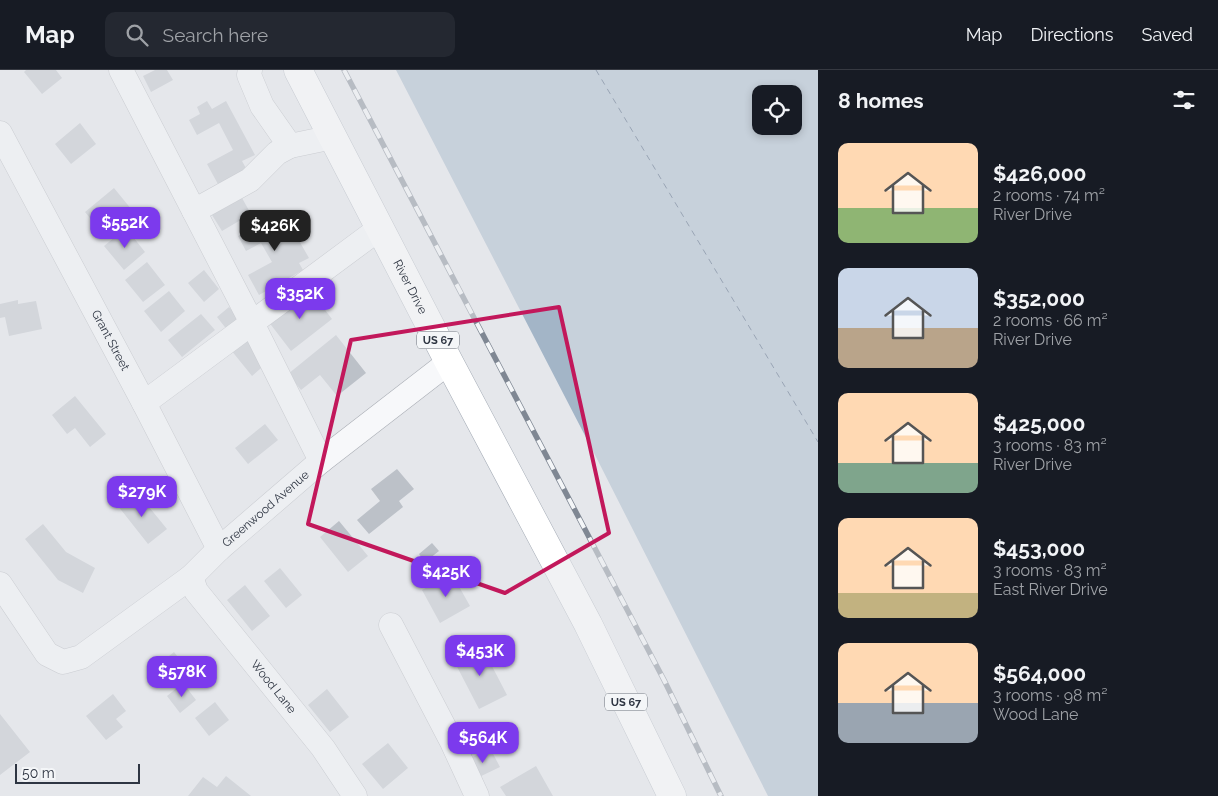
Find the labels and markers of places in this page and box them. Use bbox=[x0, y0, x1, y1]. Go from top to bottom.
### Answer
pin: $552K bbox=[90, 206, 160, 249]
pin: $426K bbox=[240, 210, 310, 252]
pin: $352K bbox=[265, 278, 335, 320]
pin: $279K bbox=[107, 476, 177, 518]
pin: $425K bbox=[411, 556, 481, 598]
pin: $453K bbox=[445, 634, 515, 677]
pin: $578K bbox=[147, 656, 217, 698]
pin: $564K bbox=[448, 722, 518, 764]

